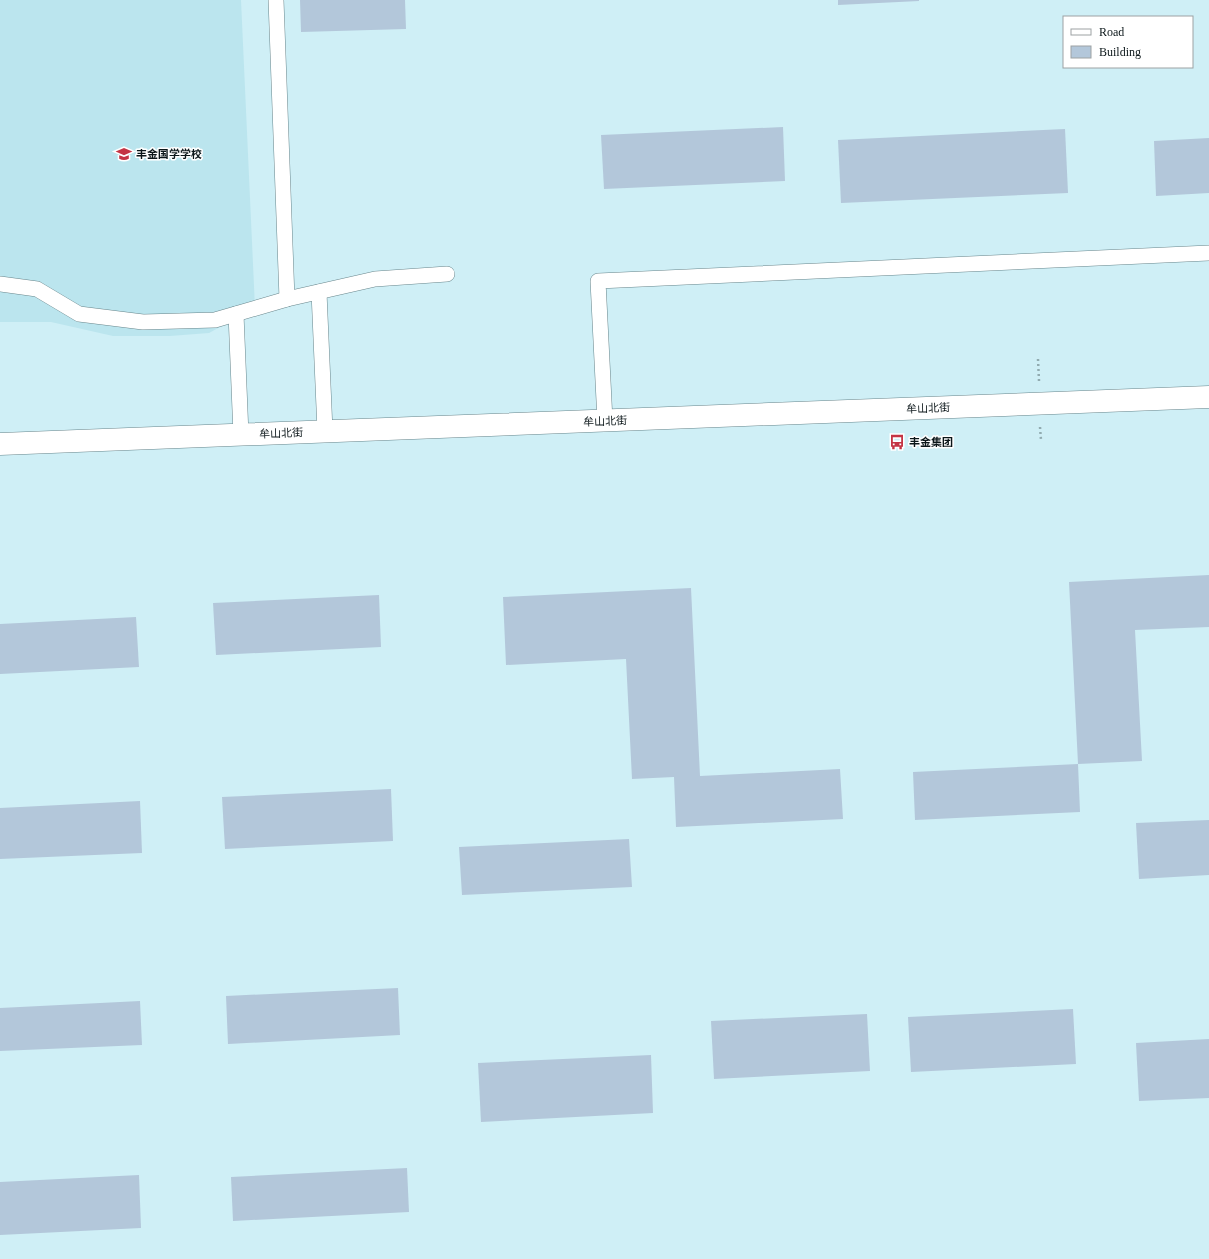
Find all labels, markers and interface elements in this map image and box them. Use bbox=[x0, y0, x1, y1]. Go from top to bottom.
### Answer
legend bbox=[1063, 16, 1193, 68]
text: Road bbox=[1099, 25, 1124, 39]
text: Building bbox=[1099, 45, 1141, 59]
school or university icon: 丰金国学学校 bbox=[115, 145, 133, 163]
place label: 丰金国学学校 bbox=[136, 148, 202, 160]
street label: 牟山北街 bbox=[906, 401, 950, 415]
street label: 牟山北街 bbox=[583, 414, 627, 428]
street label: 牟山北街 bbox=[259, 426, 303, 440]
bus stop icon: 丰金集团 bbox=[888, 433, 906, 451]
place label: 丰金集团 bbox=[909, 436, 953, 448]

